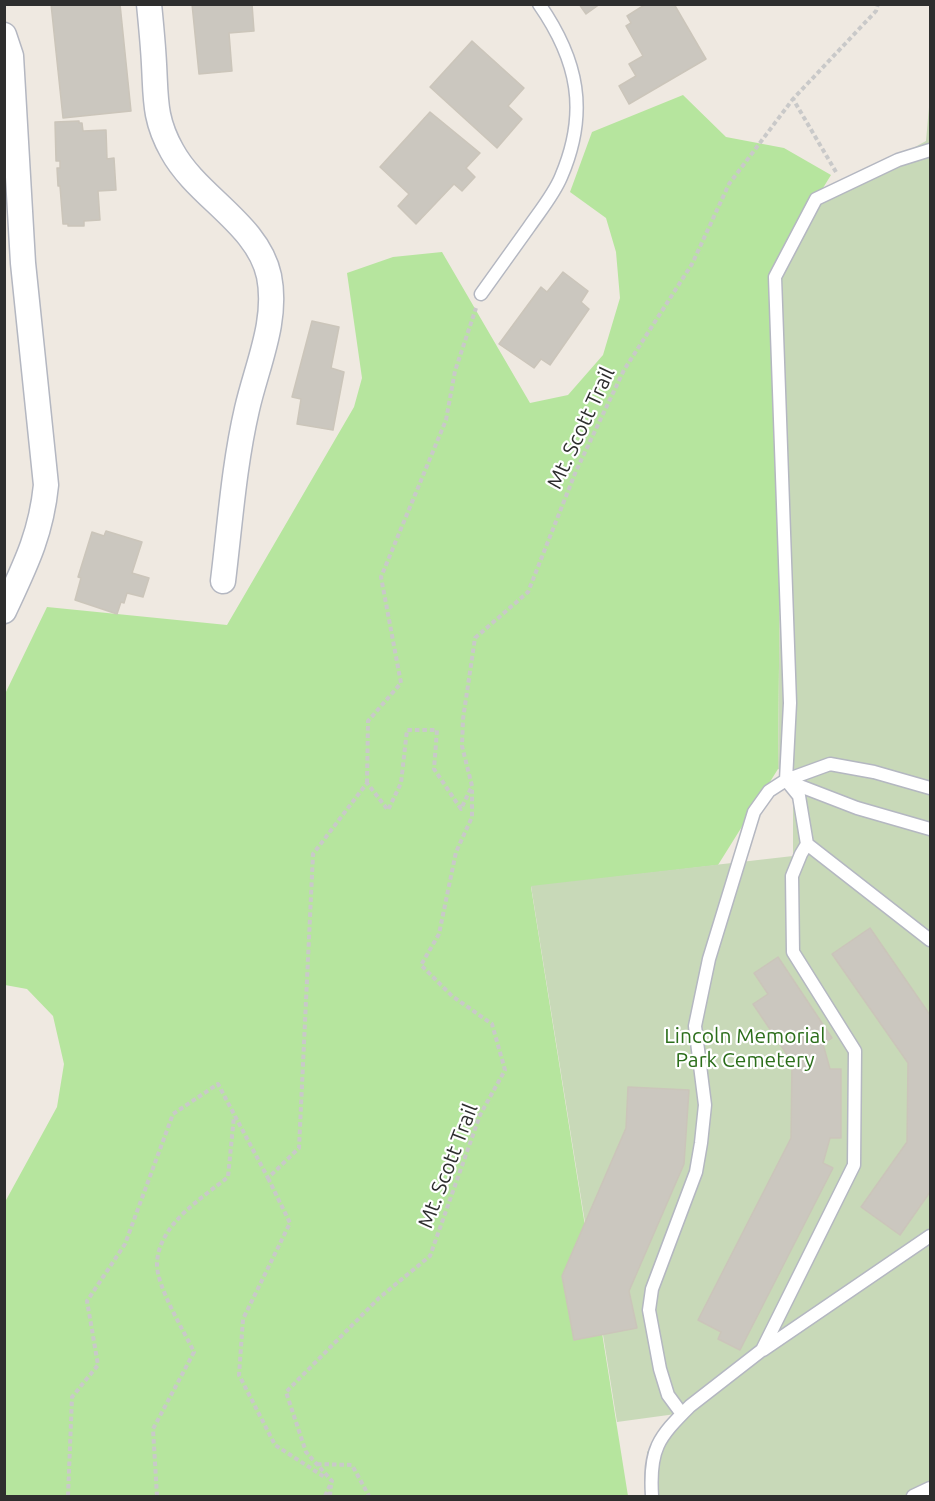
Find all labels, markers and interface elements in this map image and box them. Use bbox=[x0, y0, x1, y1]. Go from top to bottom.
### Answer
street label: Mt. Scott Trail bbox=[542, 363, 620, 493]
park label: Lincoln Memorial Park Cemetery bbox=[664, 1023, 826, 1073]
street label: Mt. Scott Trail bbox=[413, 1100, 483, 1232]

